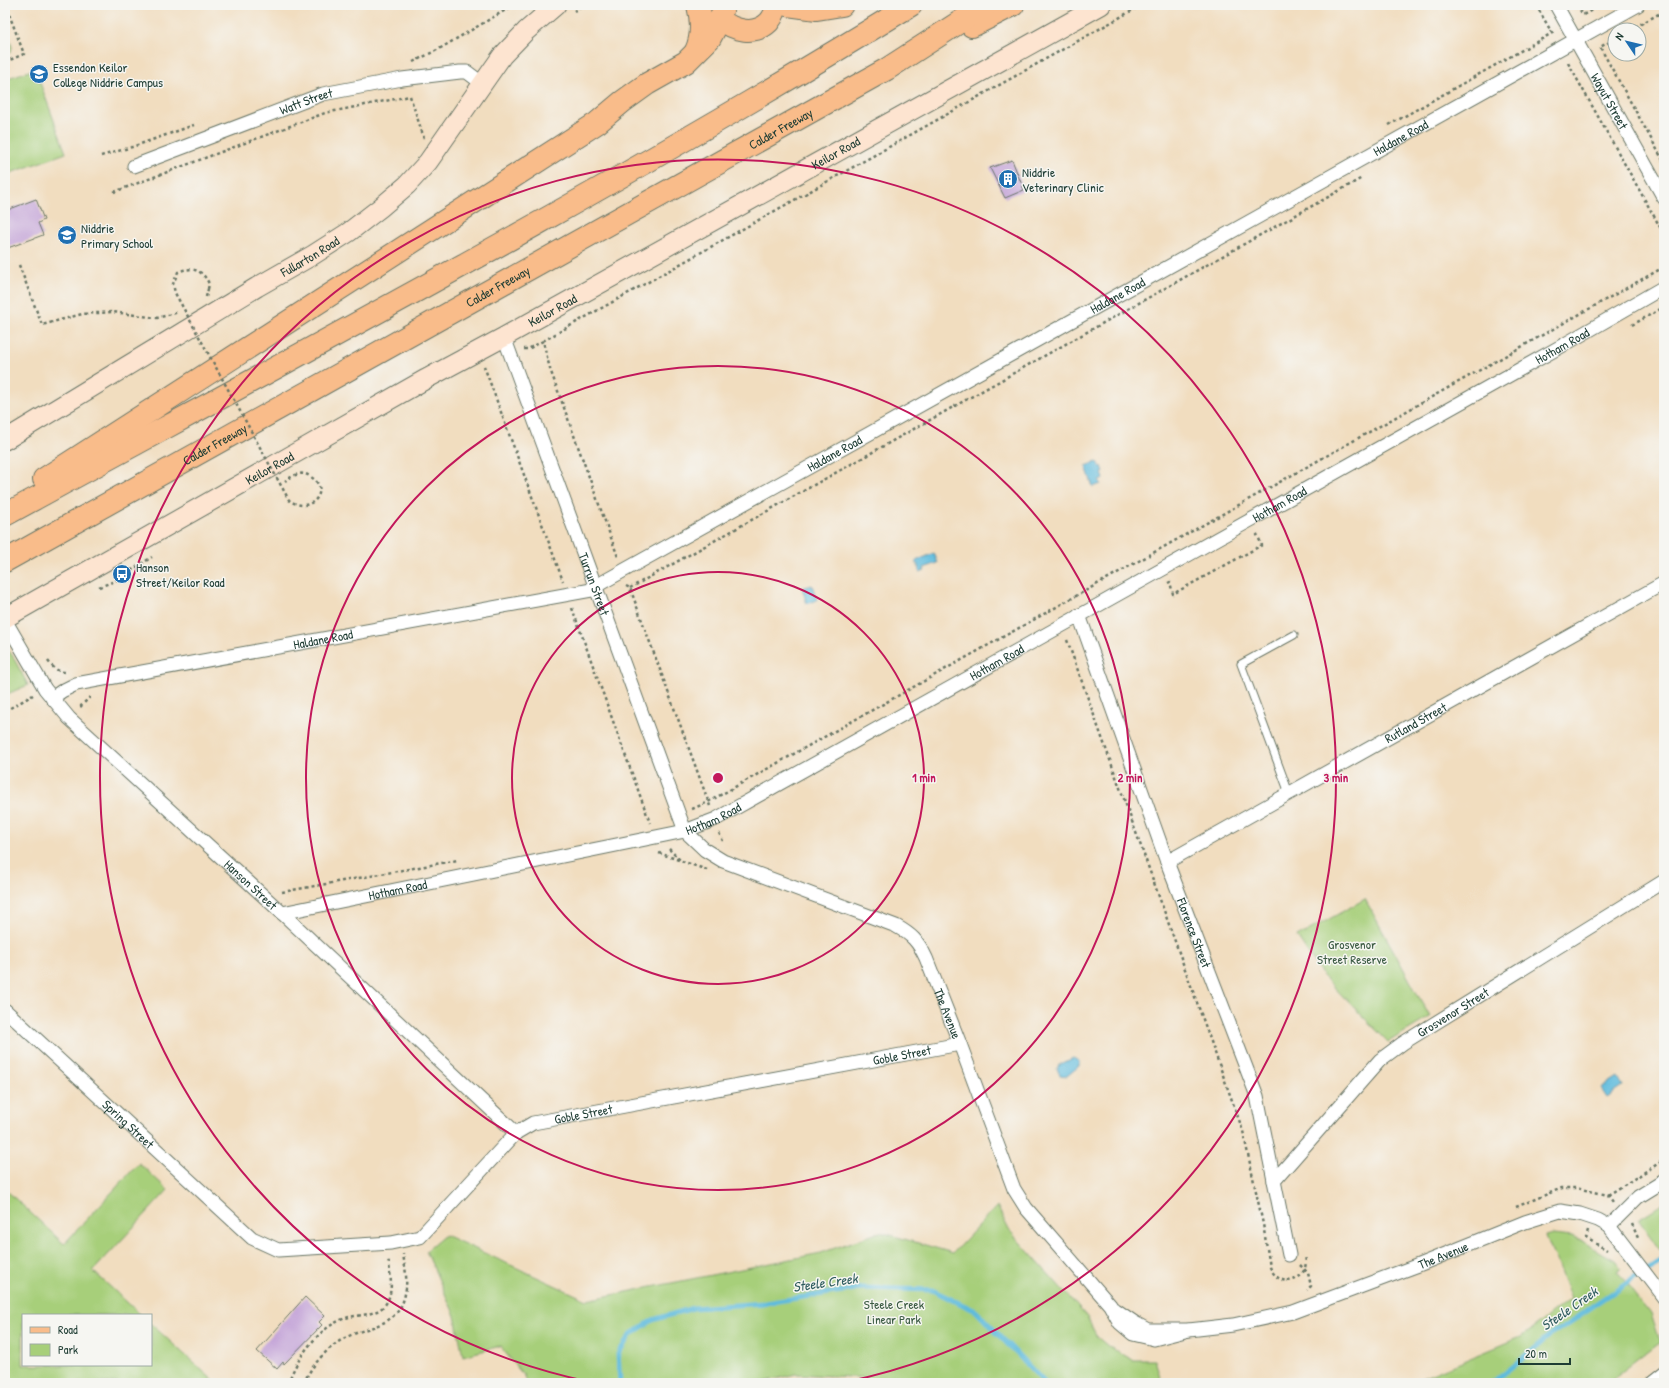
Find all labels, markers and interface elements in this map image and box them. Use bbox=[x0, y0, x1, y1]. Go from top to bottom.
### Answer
north arrow bbox=[1607, 22, 1647, 62]
text: N bbox=[1611, 30, 1626, 43]
place label: Essendon Keilor College Niddrie Campus bbox=[53, 58, 163, 91]
school or university icon: Essendon Keilor College Niddrie Campus bbox=[28, 63, 50, 85]
street label: Wayut Street bbox=[1587, 70, 1633, 133]
street label: Watt Street bbox=[277, 83, 334, 119]
street label: Calder Freeway bbox=[745, 103, 816, 154]
street label: Haldane Road bbox=[1370, 115, 1431, 160]
street label: Keilor Road bbox=[808, 132, 863, 173]
place label: Niddrie Veterinary Clinic bbox=[1022, 163, 1104, 196]
building icon: Niddrie Veterinary Clinic bbox=[997, 168, 1019, 190]
place label: Niddrie Primary School bbox=[81, 219, 154, 252]
school or university icon: Niddrie Primary School bbox=[56, 224, 78, 246]
street label: Fullarton Road bbox=[276, 231, 343, 281]
street label: Calder Freeway bbox=[462, 261, 533, 311]
street label: Haldane Road bbox=[1087, 273, 1148, 318]
street label: Keilor Road bbox=[525, 289, 580, 331]
street label: Hotham Road bbox=[1532, 323, 1592, 368]
street label: Calder Freeway bbox=[179, 419, 250, 469]
street label: Haldane Road bbox=[804, 431, 865, 476]
street label: Keilor Road bbox=[242, 447, 297, 489]
street label: Hotham Road bbox=[1249, 481, 1310, 526]
street label: Turrun Street bbox=[575, 550, 614, 618]
place label: Hanson Street/Keilor Road bbox=[136, 558, 225, 591]
bus stop icon: Hanson Street/Keilor Road bbox=[111, 563, 133, 585]
street label: Haldane Road bbox=[292, 625, 354, 653]
street label: Hotham Road bbox=[966, 640, 1027, 684]
street label: Rutland Street bbox=[1381, 698, 1450, 747]
text: 1 min bbox=[912, 769, 936, 786]
text: 2 min bbox=[1118, 769, 1143, 786]
text: 3 min bbox=[1324, 769, 1349, 786]
centre of rings bbox=[711, 771, 725, 785]
street label: Hotham Road bbox=[683, 798, 744, 839]
street label: Hanson Street bbox=[220, 855, 282, 914]
street label: Hotham Road bbox=[367, 875, 429, 904]
street label: Florence Street bbox=[1172, 894, 1216, 971]
park label: Grosvenor Street Reserve bbox=[1317, 935, 1387, 968]
street label: Grosvenor Street bbox=[1413, 983, 1493, 1041]
street label: The Avenue bbox=[930, 986, 966, 1041]
street label: Goble Street bbox=[871, 1040, 933, 1069]
street label: Spring Street bbox=[99, 1095, 159, 1153]
street label: Goble Street bbox=[553, 1099, 614, 1128]
street label: The Avenue bbox=[1415, 1237, 1471, 1273]
water label: Steele Creek bbox=[792, 1268, 860, 1296]
water label: Steele Creek bbox=[1537, 1281, 1602, 1334]
park label: Steele Creek Linear Park bbox=[864, 1295, 925, 1328]
legend bbox=[22, 1314, 152, 1366]
text: Road bbox=[58, 1321, 78, 1338]
scale bar bbox=[1519, 1340, 1570, 1366]
text: Park bbox=[58, 1341, 78, 1358]
text: 20 m bbox=[1525, 1345, 1547, 1362]

